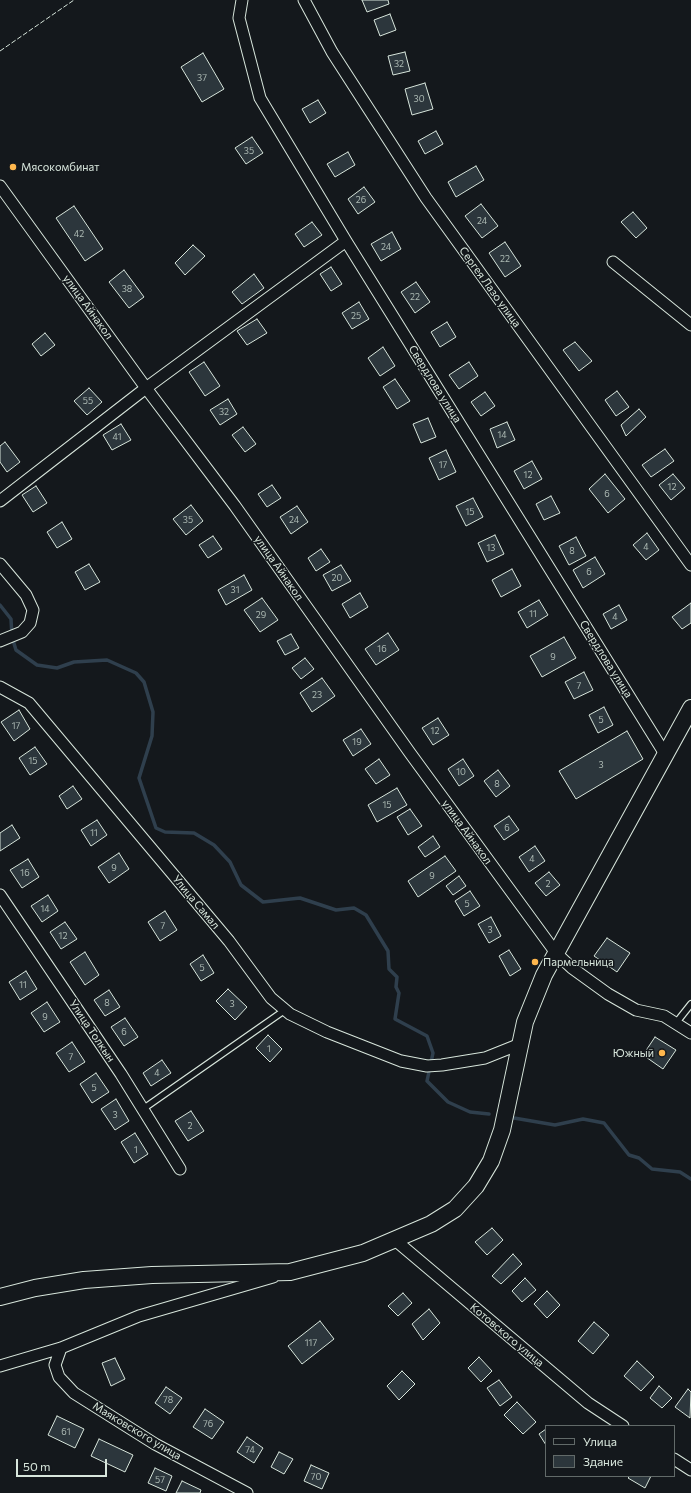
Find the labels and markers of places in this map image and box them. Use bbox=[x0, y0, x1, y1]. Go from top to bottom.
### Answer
place label: Мясокомбинат bbox=[21, 160, 99, 174]
marker: Мясокомбинат bbox=[8, 162, 18, 172]
place label: Пармельница bbox=[543, 955, 614, 969]
marker: Пармельница bbox=[530, 957, 540, 967]
place label: Южный bbox=[613, 1046, 654, 1060]
marker: Южный bbox=[657, 1048, 667, 1058]

